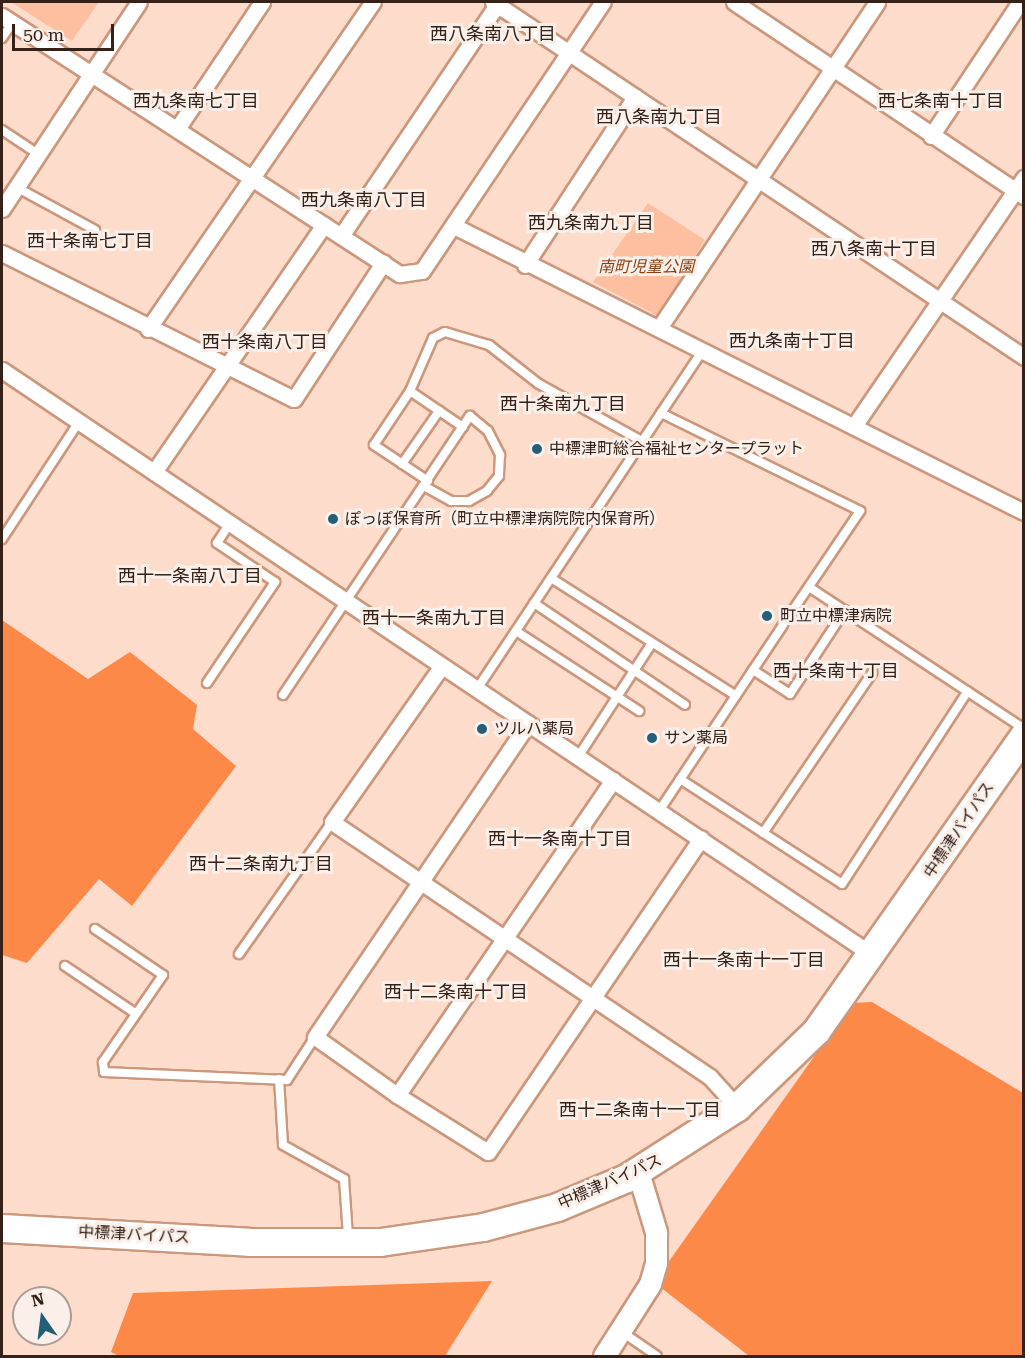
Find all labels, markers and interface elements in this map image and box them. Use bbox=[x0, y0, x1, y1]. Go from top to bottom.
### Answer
scale bar bbox=[15, 12, 117, 50]
district label: 西八条南八丁目 bbox=[430, 23, 556, 45]
text: 50 m bbox=[23, 24, 64, 45]
district label: 西九条南七丁目 bbox=[133, 90, 259, 112]
district label: 西七条南十丁目 bbox=[878, 90, 1004, 112]
district label: 西八条南九丁目 bbox=[596, 106, 722, 128]
district label: 西九条南八丁目 bbox=[301, 189, 427, 211]
district label: 西九条南九丁目 bbox=[528, 212, 654, 234]
district label: 西十条南七丁目 bbox=[27, 230, 153, 252]
district label: 西八条南十丁目 bbox=[811, 238, 937, 260]
park label: 南町児童公園 bbox=[598, 257, 694, 277]
district label: 西九条南十丁目 bbox=[729, 330, 855, 352]
district label: 西十条南八丁目 bbox=[202, 331, 328, 353]
district label: 西十条南九丁目 bbox=[500, 393, 626, 415]
place label: 中標津町総合福祉センタープラット bbox=[549, 439, 805, 459]
marker: 中標津町総合福祉センタープラット bbox=[530, 442, 544, 456]
place label: ぽっぽ保育所（町立中標津病院院内保育所） bbox=[345, 509, 665, 529]
marker: ぽっぽ保育所（町立中標津病院院内保育所） bbox=[326, 512, 340, 526]
district label: 西十一条南八丁目 bbox=[118, 565, 262, 587]
place label: 町立中標津病院 bbox=[780, 606, 892, 626]
district label: 西十一条南九丁目 bbox=[362, 607, 506, 629]
marker: 町立中標津病院 bbox=[758, 607, 776, 625]
district label: 西十条南十丁目 bbox=[773, 660, 899, 682]
place label: ツルハ薬局 bbox=[494, 719, 574, 739]
marker: ツルハ薬局 bbox=[475, 722, 489, 736]
place label: サン薬局 bbox=[664, 728, 728, 748]
marker: サン薬局 bbox=[645, 731, 659, 745]
street label: 中標津バイパス bbox=[920, 778, 998, 882]
district label: 西十一条南十丁目 bbox=[488, 828, 632, 850]
district label: 西十二条南九丁目 bbox=[189, 853, 333, 875]
district label: 西十一条南十一丁目 bbox=[663, 949, 825, 971]
district label: 西十二条南十丁目 bbox=[384, 981, 528, 1003]
district label: 西十二条南十一丁目 bbox=[559, 1099, 721, 1121]
street label: 中標津バイパス bbox=[555, 1150, 665, 1214]
street label: 中標津バイパス bbox=[78, 1222, 190, 1248]
north arrow bbox=[12, 1286, 72, 1346]
text: N bbox=[30, 1289, 46, 1311]

